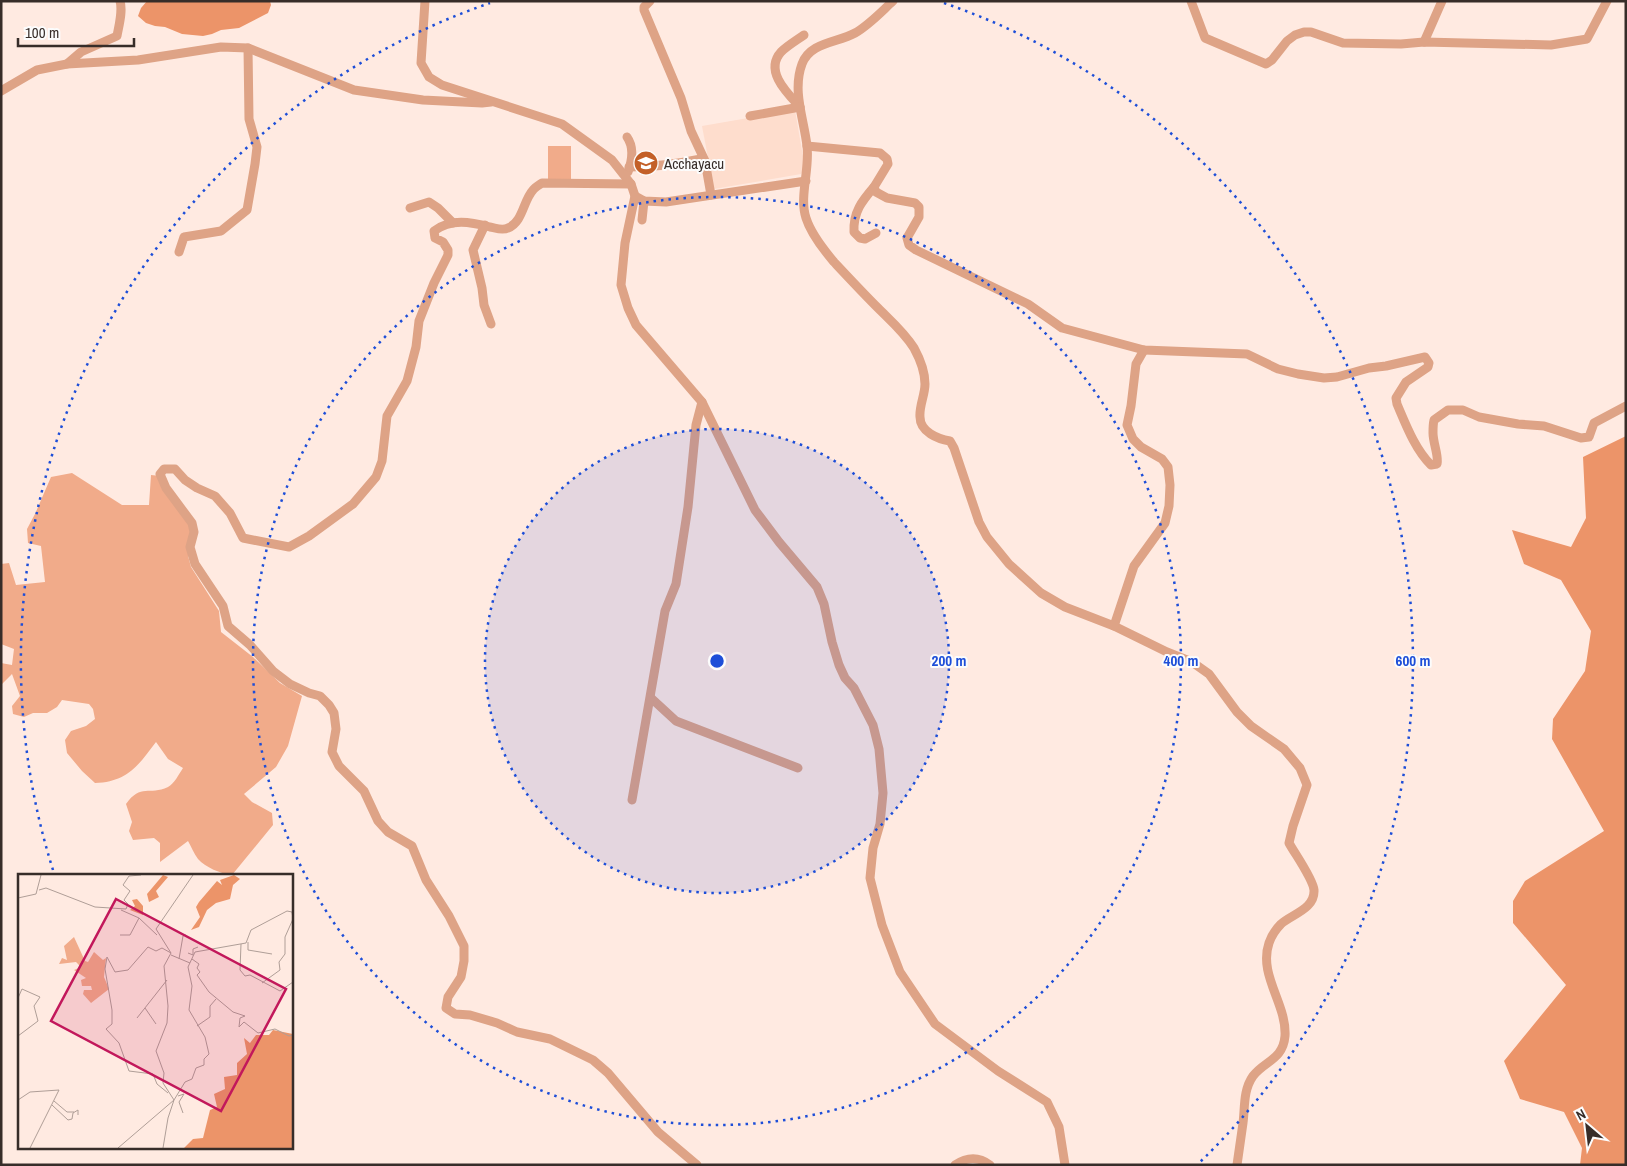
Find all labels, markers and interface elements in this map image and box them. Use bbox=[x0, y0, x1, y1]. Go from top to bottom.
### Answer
scale bar bbox=[18, 15, 134, 47]
text: 100 m bbox=[25, 22, 59, 43]
school or university icon: Acchayacu bbox=[633, 150, 659, 176]
place label: Acchayacu bbox=[663, 153, 724, 174]
text: 200 m bbox=[932, 650, 966, 671]
text: 400 m bbox=[1164, 650, 1198, 671]
text: 600 m bbox=[1396, 650, 1430, 671]
centre of rings bbox=[708, 652, 726, 670]
inset map bbox=[18, 874, 292, 1148]
north arrow bbox=[1562, 1101, 1612, 1151]
text: N bbox=[1573, 1105, 1589, 1124]

